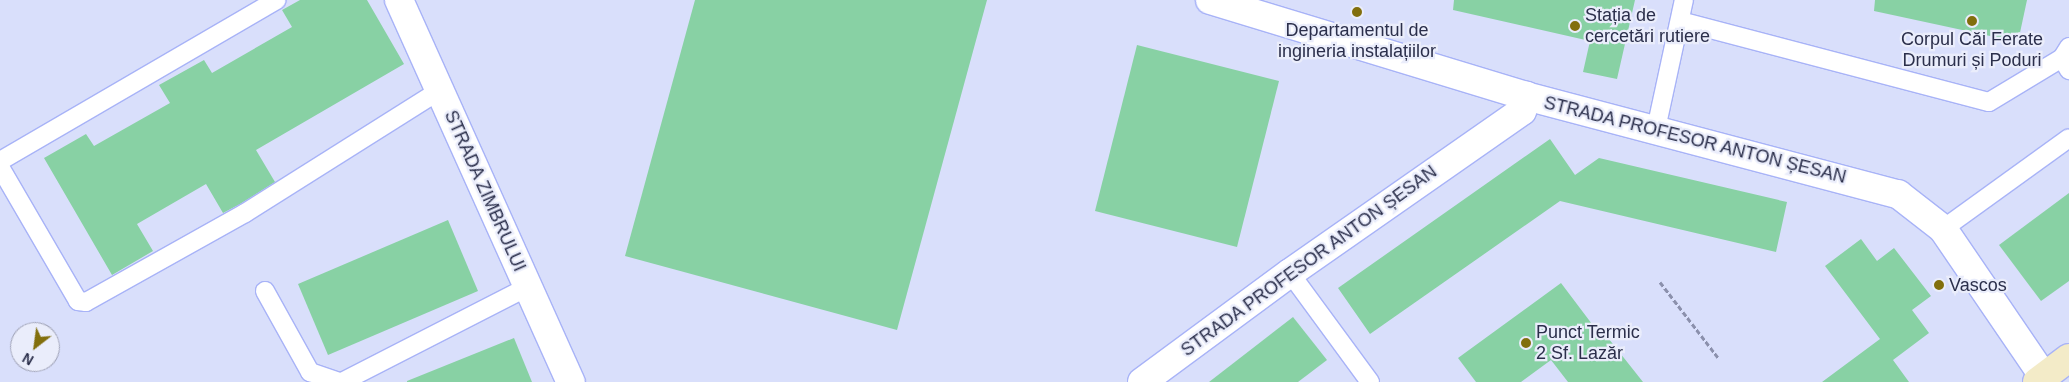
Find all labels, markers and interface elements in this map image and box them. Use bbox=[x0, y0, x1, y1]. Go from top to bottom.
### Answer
place label: Stația de cercetări rutiere bbox=[1585, 5, 1710, 48]
marker: Departamentul de ingineria instalațiilor bbox=[1351, 6, 1363, 18]
marker: Corpul Căi Ferate Drumuri și Poduri bbox=[1966, 15, 1978, 27]
place label: Departamentul de ingineria instalațiilor bbox=[1278, 20, 1436, 62]
marker: Stația de cercetări rutiere bbox=[1569, 20, 1581, 32]
place label: Corpul Căi Ferate Drumuri și Poduri bbox=[1901, 29, 2043, 72]
street label: STRADA PROFESOR ANTON ȘESAN bbox=[1541, 92, 1849, 188]
street label: STRADA ZIMBRULUI bbox=[440, 107, 530, 275]
street label: STRADA PROFESOR ANTON ȘESAN bbox=[1176, 160, 1442, 362]
place label: Vascos bbox=[1949, 274, 2007, 296]
marker: Vascos bbox=[1933, 279, 1945, 291]
north arrow bbox=[10, 322, 60, 372]
place label: Punct Termic 2 Sf. Lazăr bbox=[1536, 322, 1640, 364]
marker: Punct Termic 2 Sf. Lazăr bbox=[1520, 337, 1532, 349]
text: N bbox=[20, 350, 36, 369]

